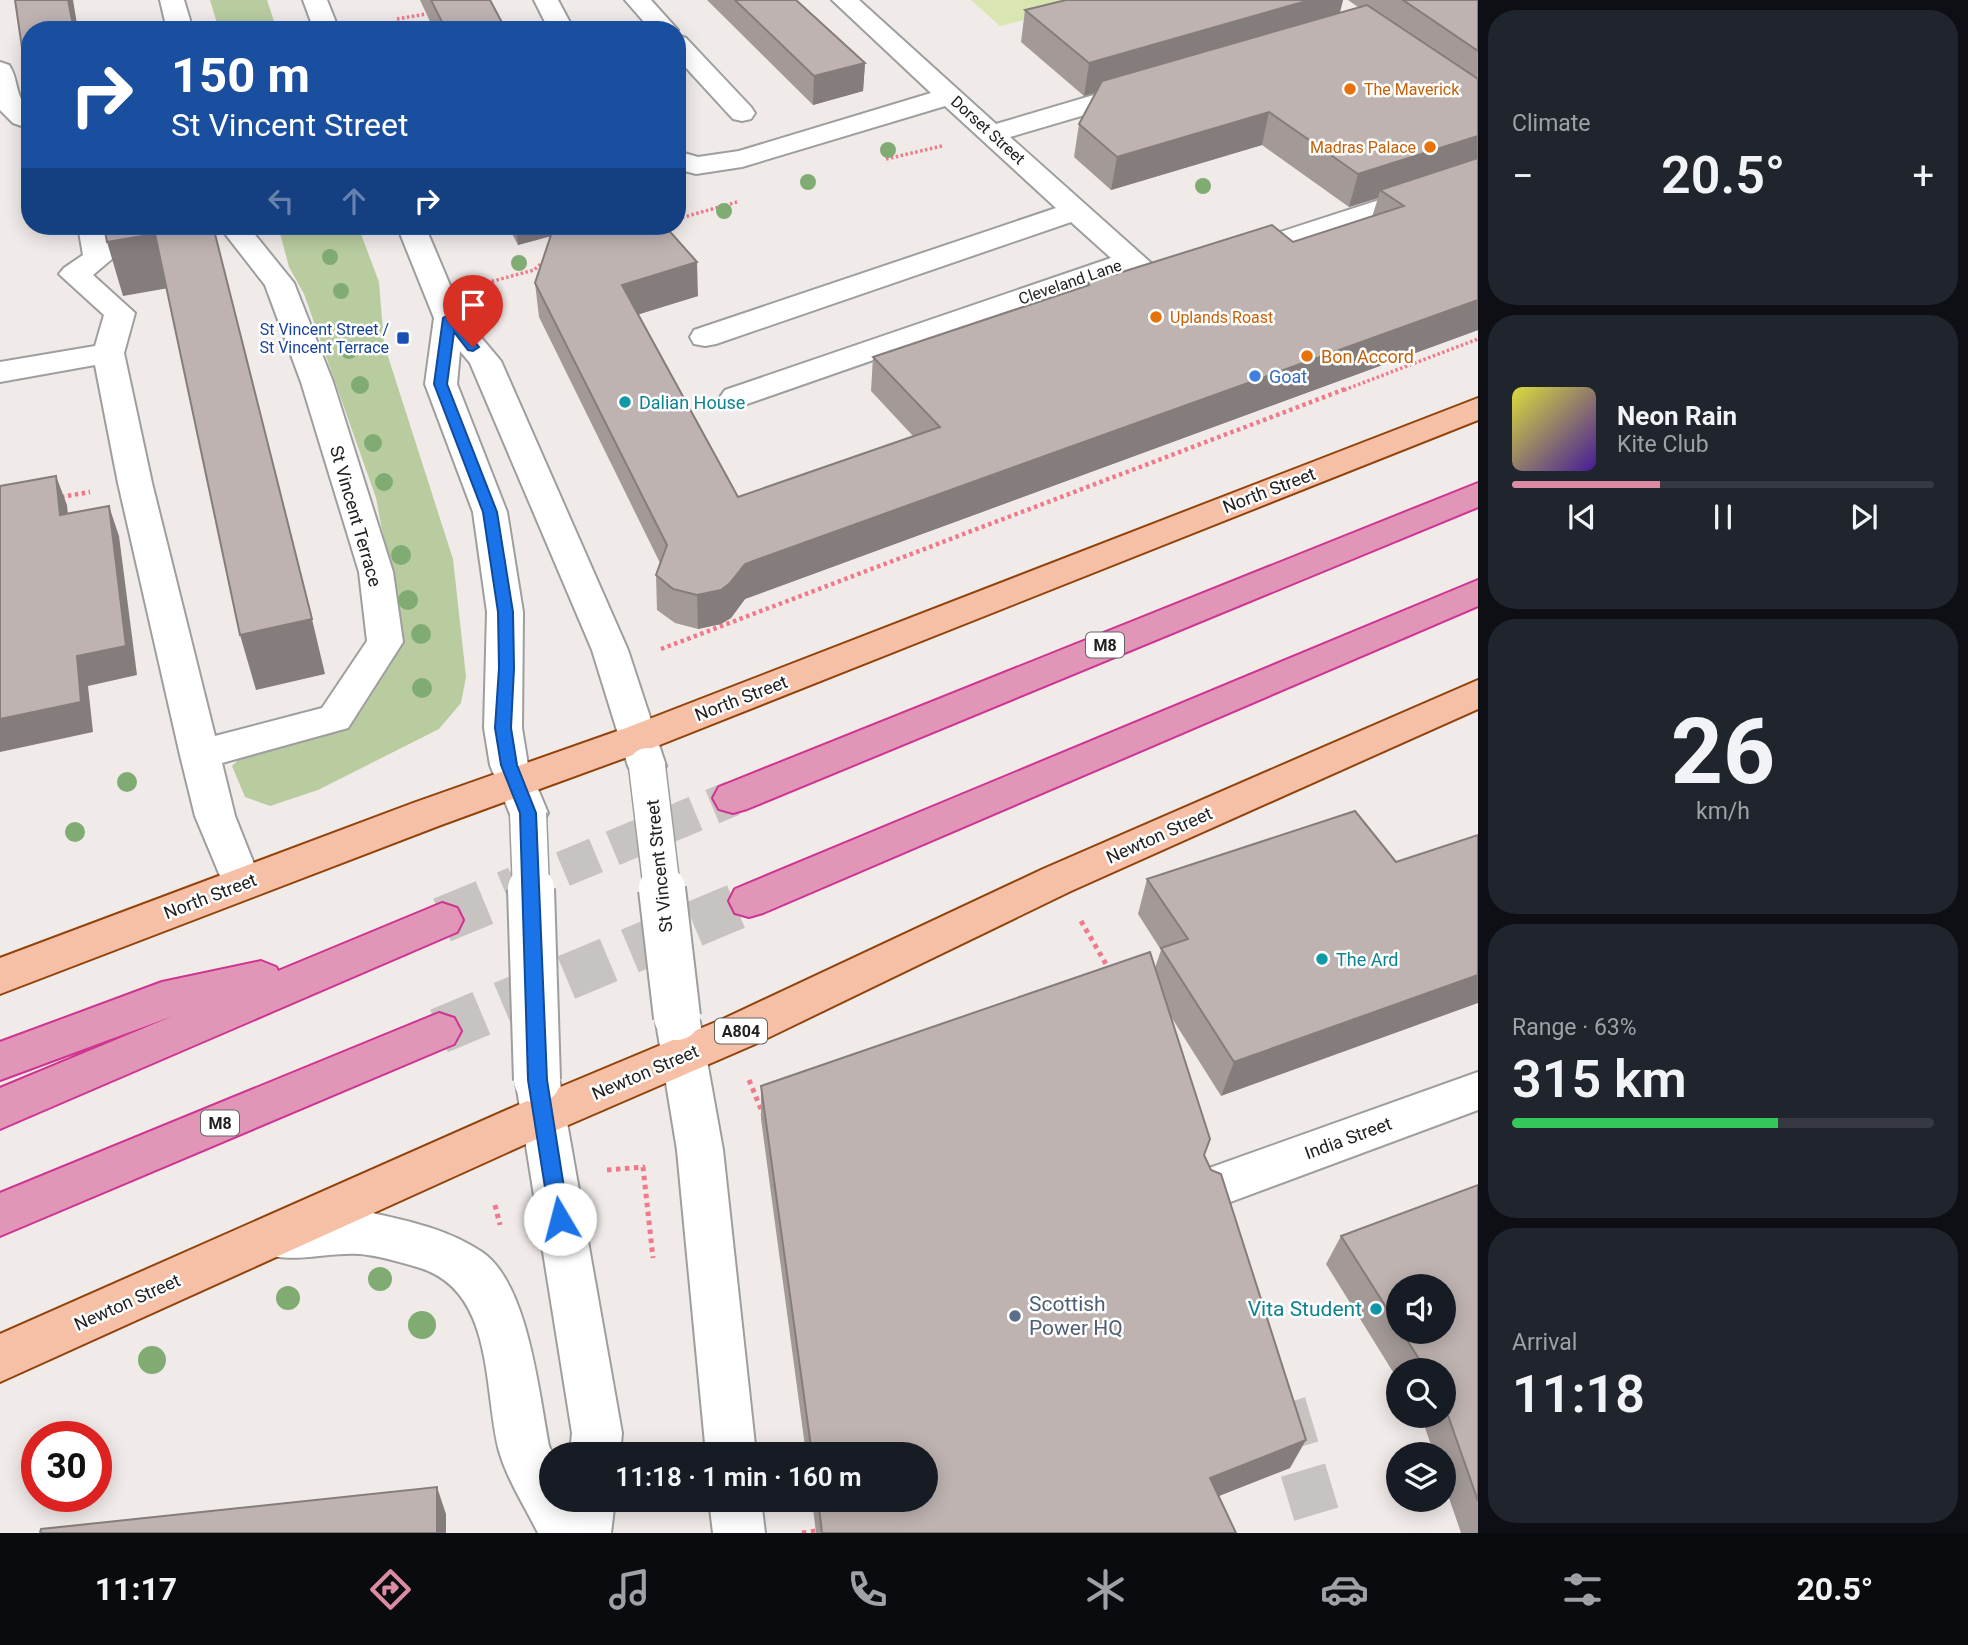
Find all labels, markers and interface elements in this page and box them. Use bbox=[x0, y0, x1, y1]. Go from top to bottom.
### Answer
text: 150 m bbox=[171, 47, 310, 104]
icon: right bbox=[56, 49, 147, 140]
place label: The Maverick bbox=[1364, 80, 1460, 99]
marker: The Maverick bbox=[1342, 81, 1358, 97]
street label: Dorset Street bbox=[947, 92, 1029, 168]
text: St Vincent Street bbox=[171, 106, 408, 144]
text: Climate bbox=[1512, 110, 1591, 137]
place label: Madras Palace bbox=[1310, 138, 1416, 157]
marker: Madras Palace bbox=[1422, 139, 1438, 155]
text: 20.5° bbox=[1661, 145, 1785, 206]
text: − bbox=[1512, 154, 1534, 198]
text: + bbox=[1912, 154, 1934, 198]
icon: left bbox=[262, 182, 300, 220]
icon: ahead bbox=[335, 182, 373, 220]
icon: right bbox=[408, 182, 446, 220]
street label: Cleveland Lane bbox=[1016, 255, 1124, 309]
pin bbox=[443, 275, 503, 347]
icon: arrive bbox=[454, 286, 492, 324]
place label: Uplands Roast bbox=[1170, 308, 1273, 327]
marker: Uplands Roast bbox=[1148, 309, 1164, 325]
place label: St Vincent Street / St Vincent Terrace bbox=[259, 320, 389, 357]
marker: St Vincent Street / St Vincent Terrace bbox=[395, 330, 411, 346]
place label: Bon Accord bbox=[1321, 346, 1414, 367]
marker: Bon Accord bbox=[1299, 348, 1315, 364]
place label: Goat bbox=[1269, 366, 1307, 387]
marker: Goat bbox=[1247, 368, 1263, 384]
place label: Dalian House bbox=[639, 392, 745, 413]
marker: Dalian House bbox=[617, 394, 633, 410]
text: Neon Rain bbox=[1617, 401, 1737, 431]
text: Kite Club bbox=[1617, 431, 1709, 458]
street label: St Vincent Terrace bbox=[326, 443, 386, 589]
street label: North Street bbox=[1220, 463, 1318, 517]
icon: previous bbox=[1563, 498, 1601, 536]
icon: pause bbox=[1704, 498, 1742, 536]
icon: next bbox=[1845, 498, 1883, 536]
road number: M8 bbox=[1086, 632, 1124, 658]
street label: North Street bbox=[692, 671, 790, 725]
text: 26 bbox=[1671, 699, 1775, 805]
street label: St Vincent Street bbox=[642, 798, 676, 934]
text: km/h bbox=[1696, 798, 1750, 825]
street label: Newton Street bbox=[1103, 802, 1215, 868]
street label: North Street bbox=[161, 869, 259, 923]
place label: The Ard bbox=[1336, 949, 1399, 970]
marker: The Ard bbox=[1314, 951, 1330, 967]
text: Range · 63% bbox=[1512, 1014, 1637, 1041]
road number: A804 bbox=[715, 1018, 767, 1044]
street label: Newton Street bbox=[589, 1040, 702, 1104]
text: 315 km bbox=[1512, 1049, 1687, 1110]
road number: M8 bbox=[201, 1110, 239, 1135]
street label: India Street bbox=[1302, 1113, 1395, 1163]
position arrow bbox=[523, 1182, 597, 1256]
street label: Newton Street bbox=[71, 1269, 183, 1335]
map controls bbox=[1386, 1274, 1456, 1512]
button: sound bbox=[1386, 1274, 1456, 1344]
place label: Scottish Power HQ bbox=[1029, 1292, 1123, 1340]
place label: Vita Student bbox=[1248, 1297, 1362, 1321]
marker: Vita Student bbox=[1368, 1301, 1384, 1317]
marker: Scottish Power HQ bbox=[1007, 1308, 1023, 1324]
text: Arrival bbox=[1512, 1329, 1577, 1356]
button: search bbox=[1386, 1358, 1456, 1428]
text: 11:18 bbox=[1512, 1364, 1645, 1425]
speed limit sign: 30 bbox=[21, 1421, 112, 1512]
button: layers bbox=[1386, 1442, 1456, 1512]
text: 11:18 · 1 min · 160 m bbox=[615, 1462, 862, 1492]
icon: directions bbox=[366, 1565, 415, 1614]
icon: music bbox=[605, 1565, 654, 1614]
icon: phone bbox=[843, 1565, 892, 1614]
icon: climate bbox=[1081, 1565, 1130, 1614]
icon: car bbox=[1320, 1565, 1369, 1614]
icon: filters bbox=[1558, 1565, 1607, 1614]
text: 11:17 bbox=[95, 1570, 177, 1608]
text: 20.5° bbox=[1796, 1570, 1873, 1608]

